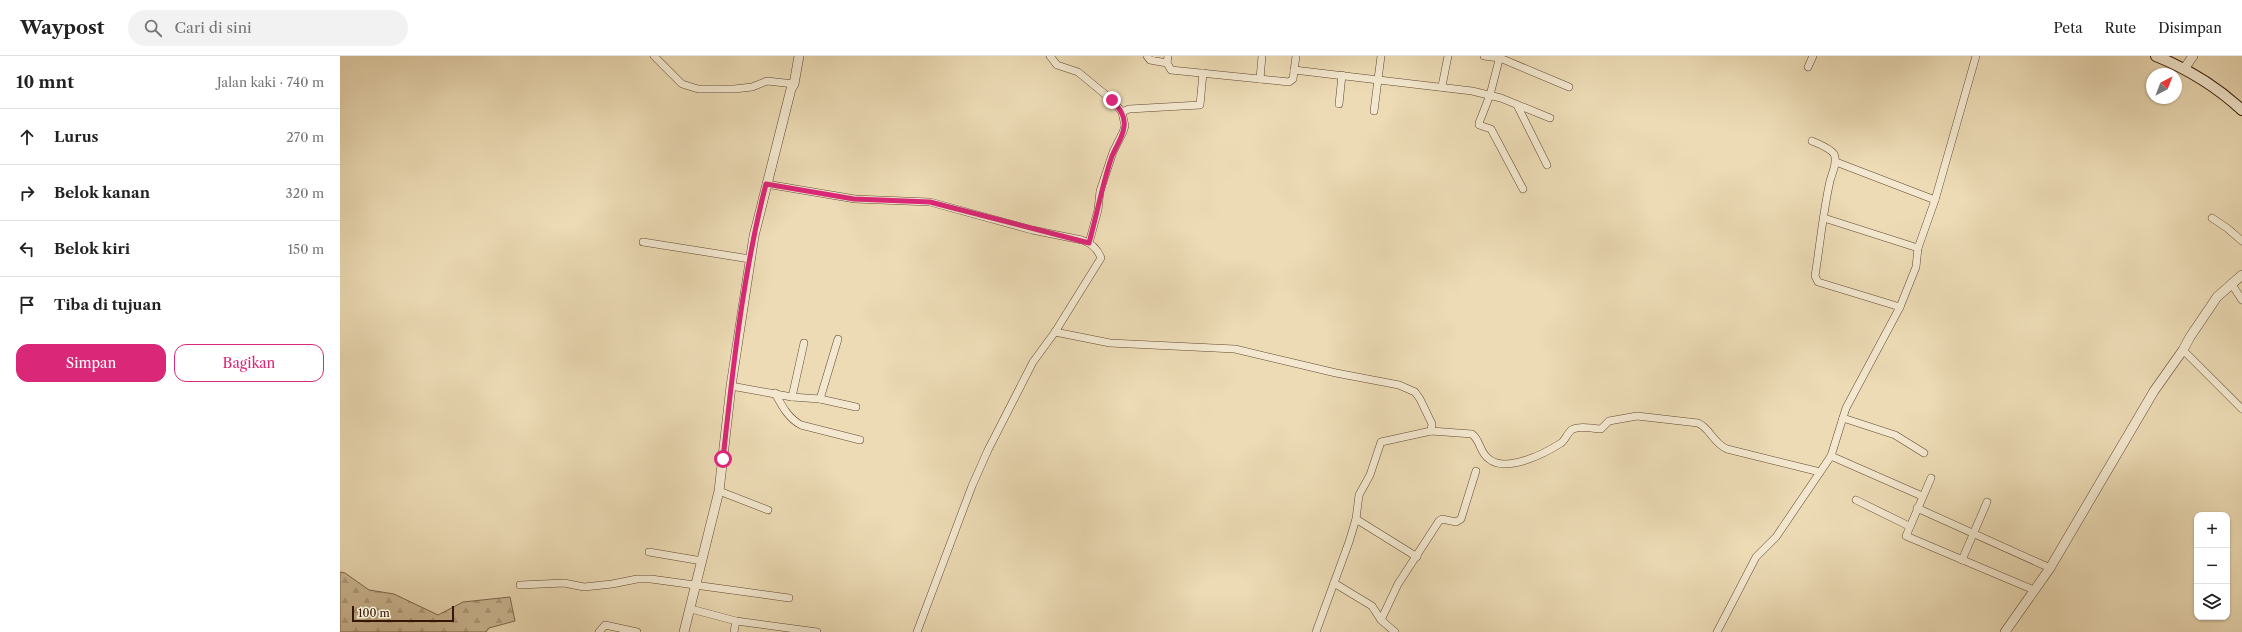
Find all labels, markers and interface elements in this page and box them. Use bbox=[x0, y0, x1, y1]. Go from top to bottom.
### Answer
search box bbox=[128, 10, 408, 46]
text: Waypost bbox=[20, 16, 104, 39]
icon: search bbox=[142, 17, 164, 39]
text: Cari di sini bbox=[174, 18, 252, 37]
text: Peta bbox=[2053, 19, 2083, 37]
text: Rute bbox=[2105, 19, 2136, 37]
text: Disimpan bbox=[2158, 19, 2222, 37]
north arrow bbox=[2146, 68, 2182, 104]
text: 10 mnt bbox=[16, 72, 74, 92]
text: Jalan kaki · 740 m bbox=[217, 74, 324, 90]
route end bbox=[1103, 91, 1121, 109]
icon: ahead bbox=[16, 126, 38, 148]
text: Lurus bbox=[54, 127, 99, 146]
text: 270 m bbox=[286, 129, 324, 145]
icon: right bbox=[16, 182, 38, 204]
text: Belok kanan bbox=[54, 183, 150, 202]
text: 320 m bbox=[286, 185, 324, 201]
icon: left bbox=[16, 238, 38, 260]
text: Belok kiri bbox=[54, 239, 130, 258]
text: 150 m bbox=[288, 241, 324, 257]
icon: arrive bbox=[16, 294, 38, 316]
text: Tiba di tujuan bbox=[54, 295, 162, 314]
button: Simpan bbox=[16, 344, 166, 382]
button: Bagikan bbox=[174, 344, 324, 382]
route start bbox=[714, 450, 732, 468]
map controls bbox=[2194, 512, 2230, 620]
button: + bbox=[2194, 512, 2230, 548]
button: − bbox=[2194, 548, 2230, 584]
button: layers bbox=[2194, 584, 2230, 620]
scale bar bbox=[352, 604, 454, 623]
text: 100 m bbox=[358, 606, 390, 620]

